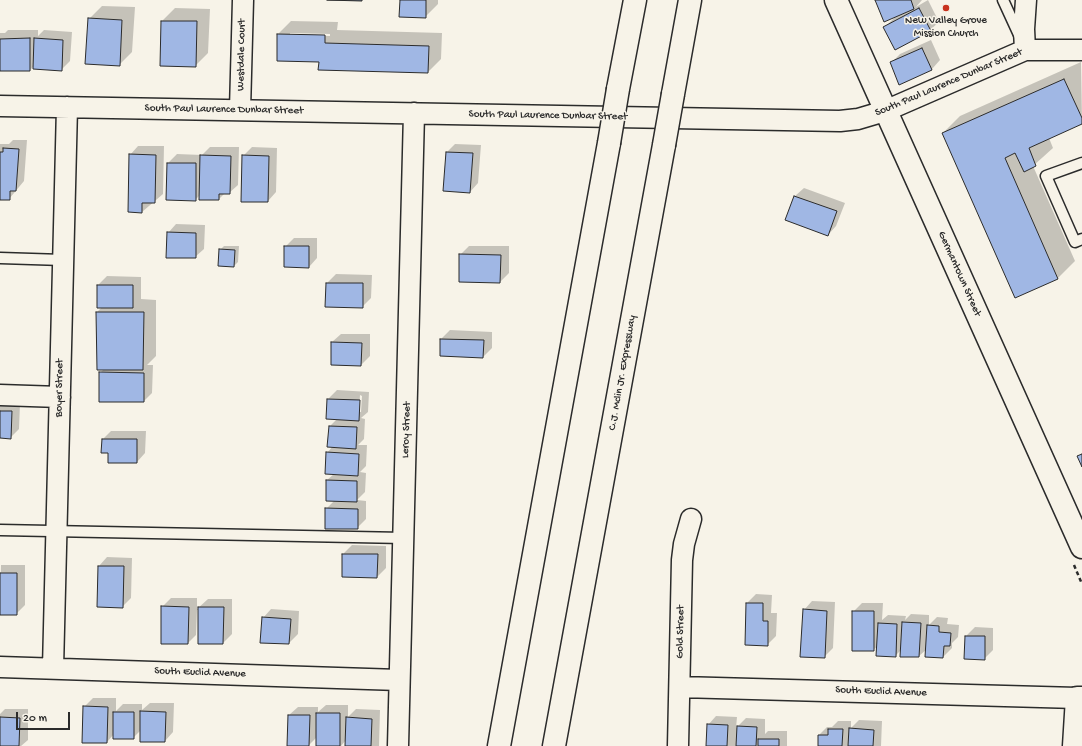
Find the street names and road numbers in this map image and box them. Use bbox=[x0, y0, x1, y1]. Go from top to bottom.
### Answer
street label: Westdale Court bbox=[235, 19, 249, 91]
street label: South Paul Laurence Dunbar Street bbox=[873, 46, 1025, 120]
street label: South Paul Laurence Dunbar Street bbox=[145, 102, 303, 118]
street label: South Paul Laurence Dunbar Street bbox=[469, 108, 627, 124]
street label: Germantown Street bbox=[934, 230, 984, 318]
street label: C.J. Mclin Jr. Expressway bbox=[606, 314, 640, 432]
street label: Boyer Street bbox=[53, 359, 67, 417]
street label: Leroy Street bbox=[399, 401, 415, 459]
street label: Gold Street bbox=[674, 605, 688, 659]
street label: South Euclid Avenue bbox=[154, 665, 246, 681]
street label: South Euclid Avenue bbox=[835, 684, 927, 700]

